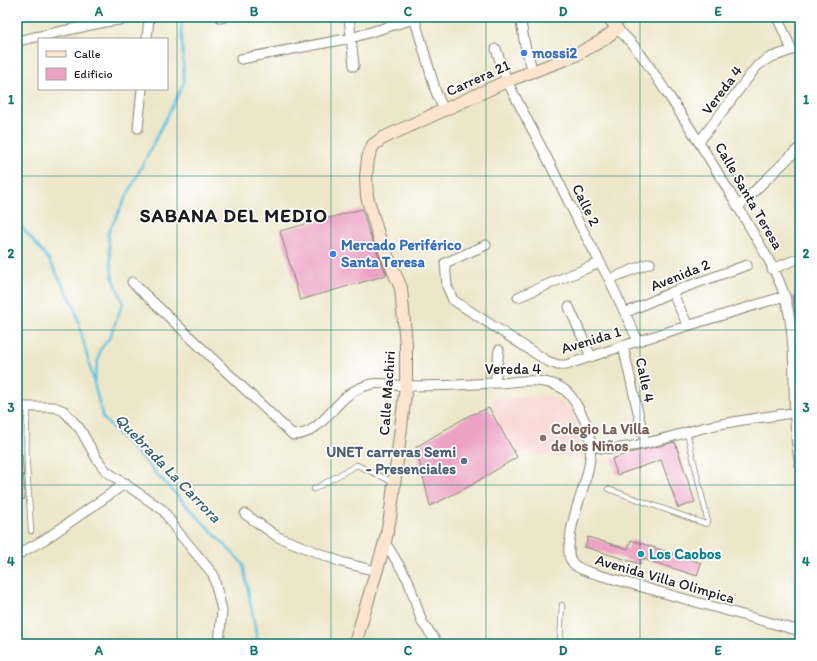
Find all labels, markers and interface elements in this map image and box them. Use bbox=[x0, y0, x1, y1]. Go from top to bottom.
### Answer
text: A bbox=[94, 4, 104, 19]
text: B bbox=[250, 4, 259, 19]
text: C bbox=[404, 4, 413, 19]
text: D bbox=[559, 4, 568, 19]
text: E bbox=[714, 4, 722, 19]
legend bbox=[38, 38, 168, 90]
place label: mossi2 bbox=[531, 44, 577, 62]
text: Calle bbox=[74, 47, 101, 61]
marker: mossi2 bbox=[519, 48, 529, 58]
street label: Carrera 21 bbox=[443, 56, 513, 100]
street label: Vereda 4 bbox=[698, 62, 746, 118]
text: Edificio bbox=[74, 67, 113, 81]
text: 1 bbox=[8, 92, 14, 107]
text: 1 bbox=[803, 92, 809, 107]
street label: Calle Santa Teresa bbox=[711, 139, 787, 253]
street label: Calle 2 bbox=[568, 181, 604, 229]
district label: SABANA DEL MEDIO bbox=[140, 204, 328, 227]
place label: Mercado Periférico Santa Teresa bbox=[341, 236, 462, 271]
text: 2 bbox=[8, 246, 15, 261]
text: 2 bbox=[803, 246, 810, 261]
marker: Mercado Periférico Santa Teresa bbox=[328, 249, 338, 259]
street label: Avenida 2 bbox=[648, 255, 712, 295]
street label: Avenida 1 bbox=[559, 322, 623, 358]
street label: Calle Machiri bbox=[375, 350, 399, 436]
street label: Calle 4 bbox=[631, 356, 659, 404]
street label: Vereda 4 bbox=[485, 360, 541, 378]
text: 3 bbox=[7, 400, 15, 415]
text: 3 bbox=[802, 400, 810, 415]
water label: Quebrada La Carrora bbox=[111, 410, 226, 527]
place label: Colegio La Villa de los Niños bbox=[551, 420, 650, 455]
marker: Colegio La Villa de los Niños bbox=[538, 433, 548, 443]
place label: UNET carreras Semi - Presenciales bbox=[326, 443, 456, 478]
marker: UNET carreras Semi - Presenciales bbox=[459, 456, 469, 466]
place label: Los Caobos bbox=[649, 545, 721, 563]
marker: Los Caobos bbox=[636, 549, 646, 559]
street label: Avenida Villa Olimpica bbox=[593, 551, 737, 608]
text: 4 bbox=[7, 554, 15, 569]
text: 4 bbox=[802, 554, 810, 569]
text: A bbox=[94, 643, 104, 658]
text: B bbox=[250, 643, 259, 658]
text: C bbox=[404, 643, 413, 658]
text: D bbox=[559, 643, 568, 658]
text: E bbox=[714, 643, 722, 658]

